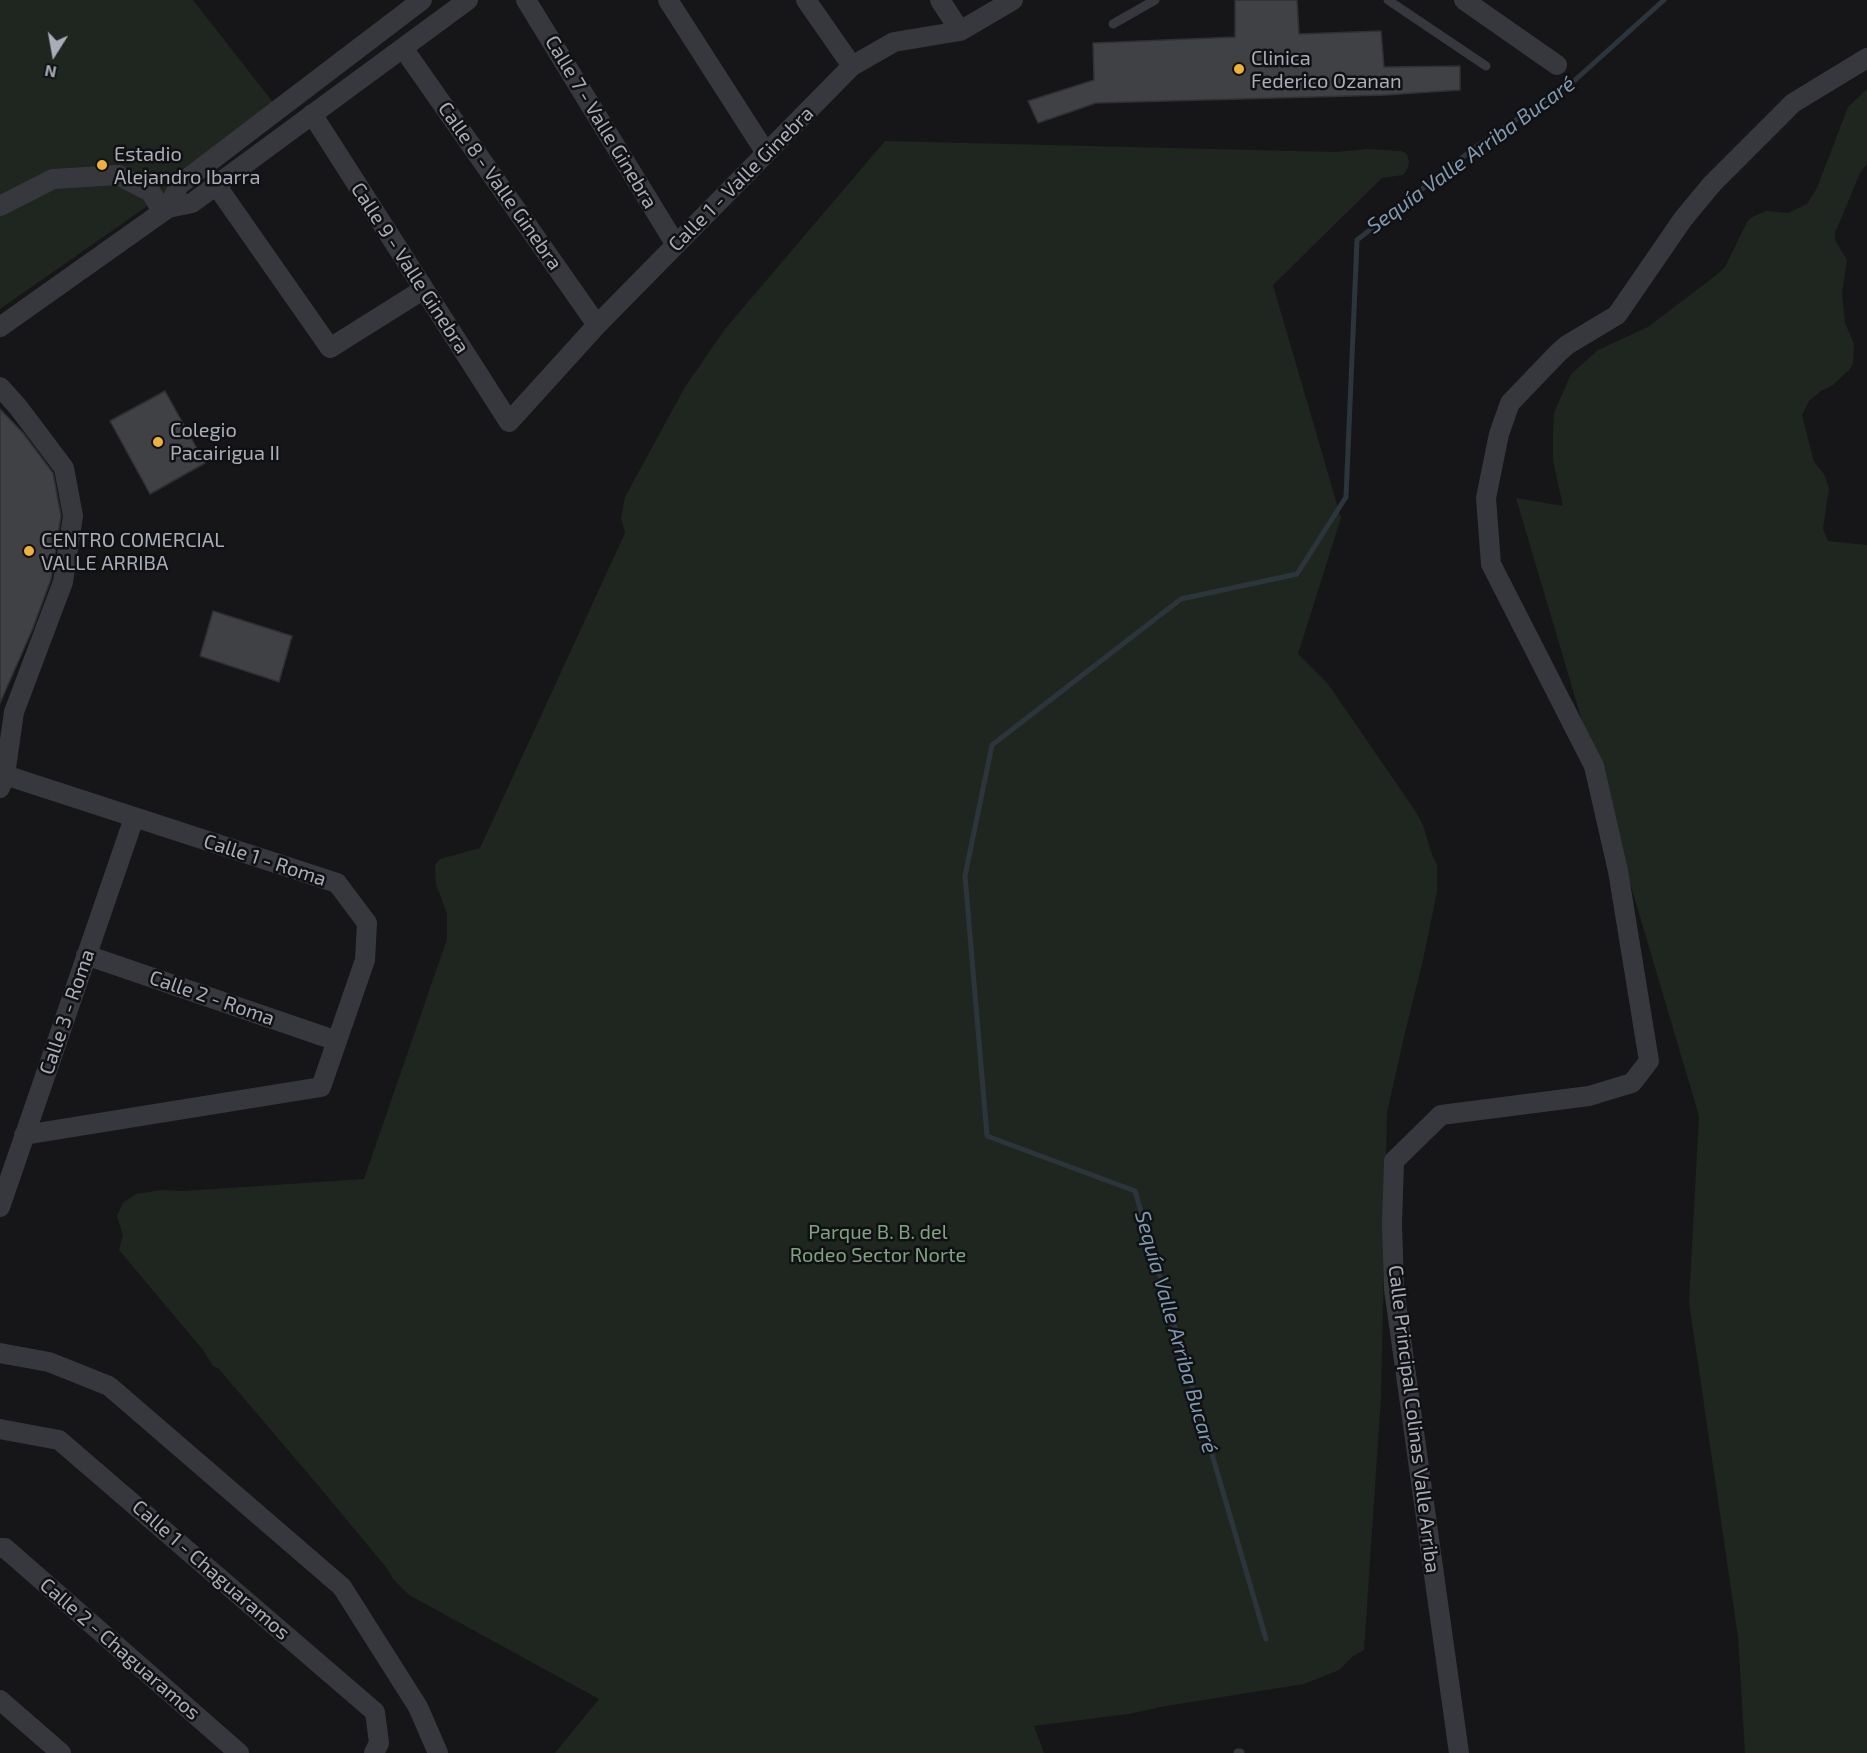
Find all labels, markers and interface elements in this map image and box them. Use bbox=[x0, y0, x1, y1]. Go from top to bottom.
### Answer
north arrow bbox=[24, 24, 84, 84]
street label: Calle 7 - Valle Ginebra bbox=[540, 31, 662, 213]
place label: Clinica Federico Ozanan bbox=[1251, 46, 1402, 93]
text: N bbox=[43, 62, 58, 83]
marker: Clinica Federico Ozanan bbox=[1232, 62, 1246, 76]
water label: Sequía Valle Arriba Bucaré bbox=[1362, 71, 1580, 239]
street label: Calle 8 - Valle Ginebra bbox=[433, 97, 567, 275]
street label: Calle 1 - Valle Ginebra bbox=[663, 101, 819, 257]
place label: Estadio Alejandro Ibarra bbox=[114, 142, 260, 189]
marker: Estadio Alejandro Ibarra bbox=[95, 158, 109, 172]
street label: Calle 9 - Valle Ginebra bbox=[346, 178, 474, 358]
place label: Colegio Pacairigua II bbox=[170, 418, 280, 465]
marker: Colegio Pacairigua II bbox=[151, 435, 165, 449]
place label: CENTRO COMERCIAL VALLE ARRIBA bbox=[41, 528, 224, 575]
marker: CENTRO COMERCIAL VALLE ARRIBA bbox=[22, 544, 36, 558]
street label: Calle 1 - Roma bbox=[201, 829, 329, 891]
street label: Calle 3 - Roma bbox=[34, 946, 100, 1078]
street label: Calle 2 - Roma bbox=[146, 965, 278, 1031]
water label: Sequía Valle Arriba Bucaré bbox=[1129, 1208, 1223, 1456]
park label: Parque B. B. del Rodeo Sector Norte bbox=[790, 1220, 966, 1267]
street label: Calle Principal Colinas Valle Arriba bbox=[1383, 1264, 1445, 1574]
street label: Calle 1 - Chaguaramos bbox=[127, 1495, 295, 1645]
street label: Calle 2 - Chaguaramos bbox=[35, 1573, 205, 1725]

